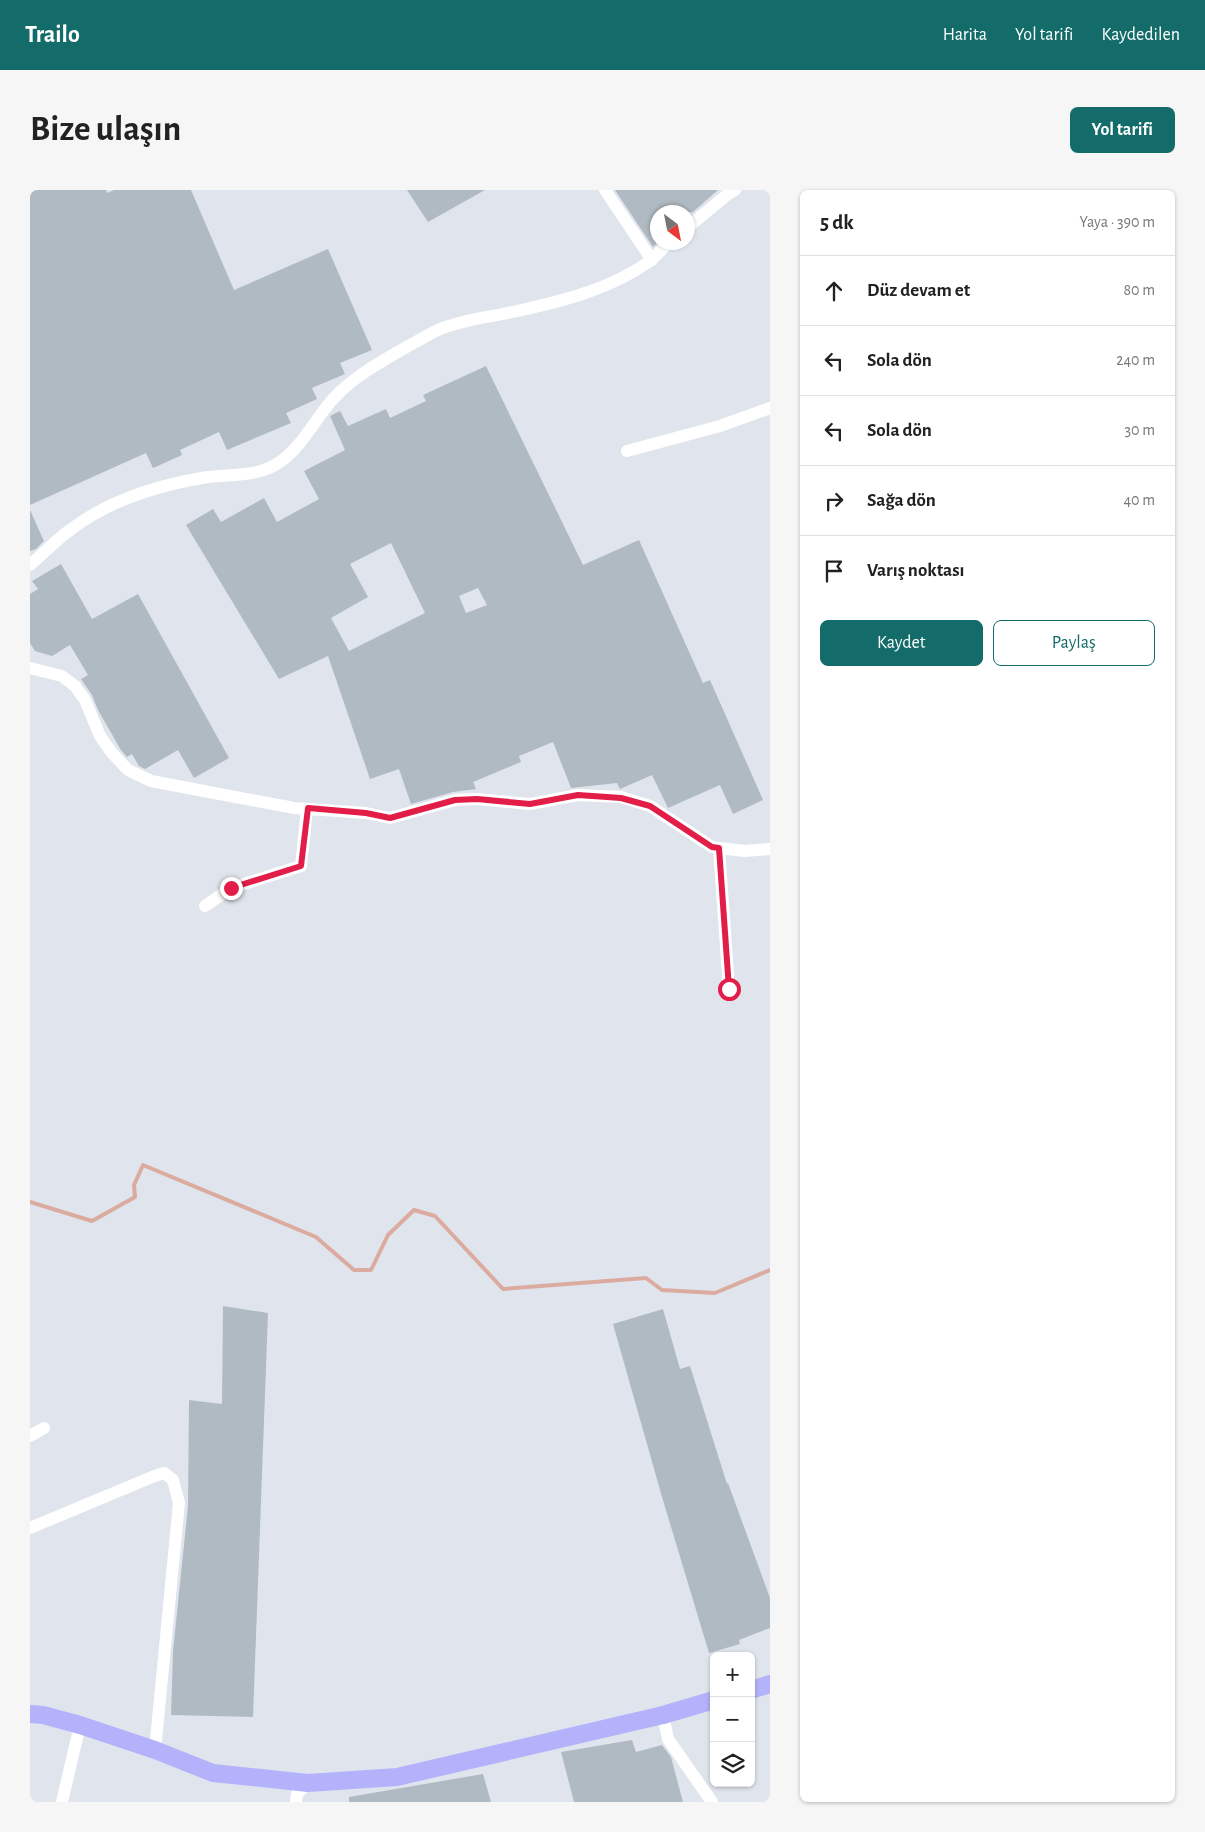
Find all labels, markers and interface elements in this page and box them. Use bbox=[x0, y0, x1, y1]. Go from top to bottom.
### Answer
text: Trailo bbox=[25, 23, 80, 47]
text: Harita bbox=[943, 26, 987, 44]
text: Yol tarifi bbox=[1015, 26, 1073, 44]
text: Kaydedilen bbox=[1101, 26, 1180, 44]
button: Yol tarifi bbox=[1070, 107, 1175, 153]
text: Bize ulaşın bbox=[30, 112, 181, 147]
north arrow bbox=[650, 205, 695, 250]
text: 5 dk bbox=[820, 212, 854, 233]
text: Yaya · 390 m bbox=[1079, 214, 1155, 230]
icon: ahead bbox=[820, 277, 848, 305]
text: Düz devam et bbox=[867, 281, 970, 300]
text: 80 m bbox=[1124, 282, 1155, 298]
icon: left bbox=[820, 347, 848, 375]
text: Sola dön bbox=[867, 351, 932, 370]
text: 240 m bbox=[1116, 352, 1155, 368]
icon: left bbox=[820, 417, 848, 445]
text: Sola dön bbox=[867, 421, 932, 440]
text: 30 m bbox=[1125, 422, 1155, 438]
icon: right bbox=[820, 487, 848, 515]
text: Sağa dön bbox=[867, 491, 936, 510]
text: 40 m bbox=[1123, 492, 1155, 508]
icon: arrive bbox=[820, 557, 848, 585]
text: Varış noktası bbox=[867, 561, 965, 580]
button: Kaydet bbox=[820, 620, 983, 666]
button: Paylaş bbox=[993, 620, 1155, 666]
route end bbox=[220, 877, 243, 900]
route start bbox=[718, 978, 741, 1001]
map controls bbox=[710, 1652, 755, 1787]
button: + bbox=[710, 1652, 755, 1697]
button: − bbox=[710, 1697, 755, 1742]
button: layers bbox=[710, 1742, 755, 1787]

